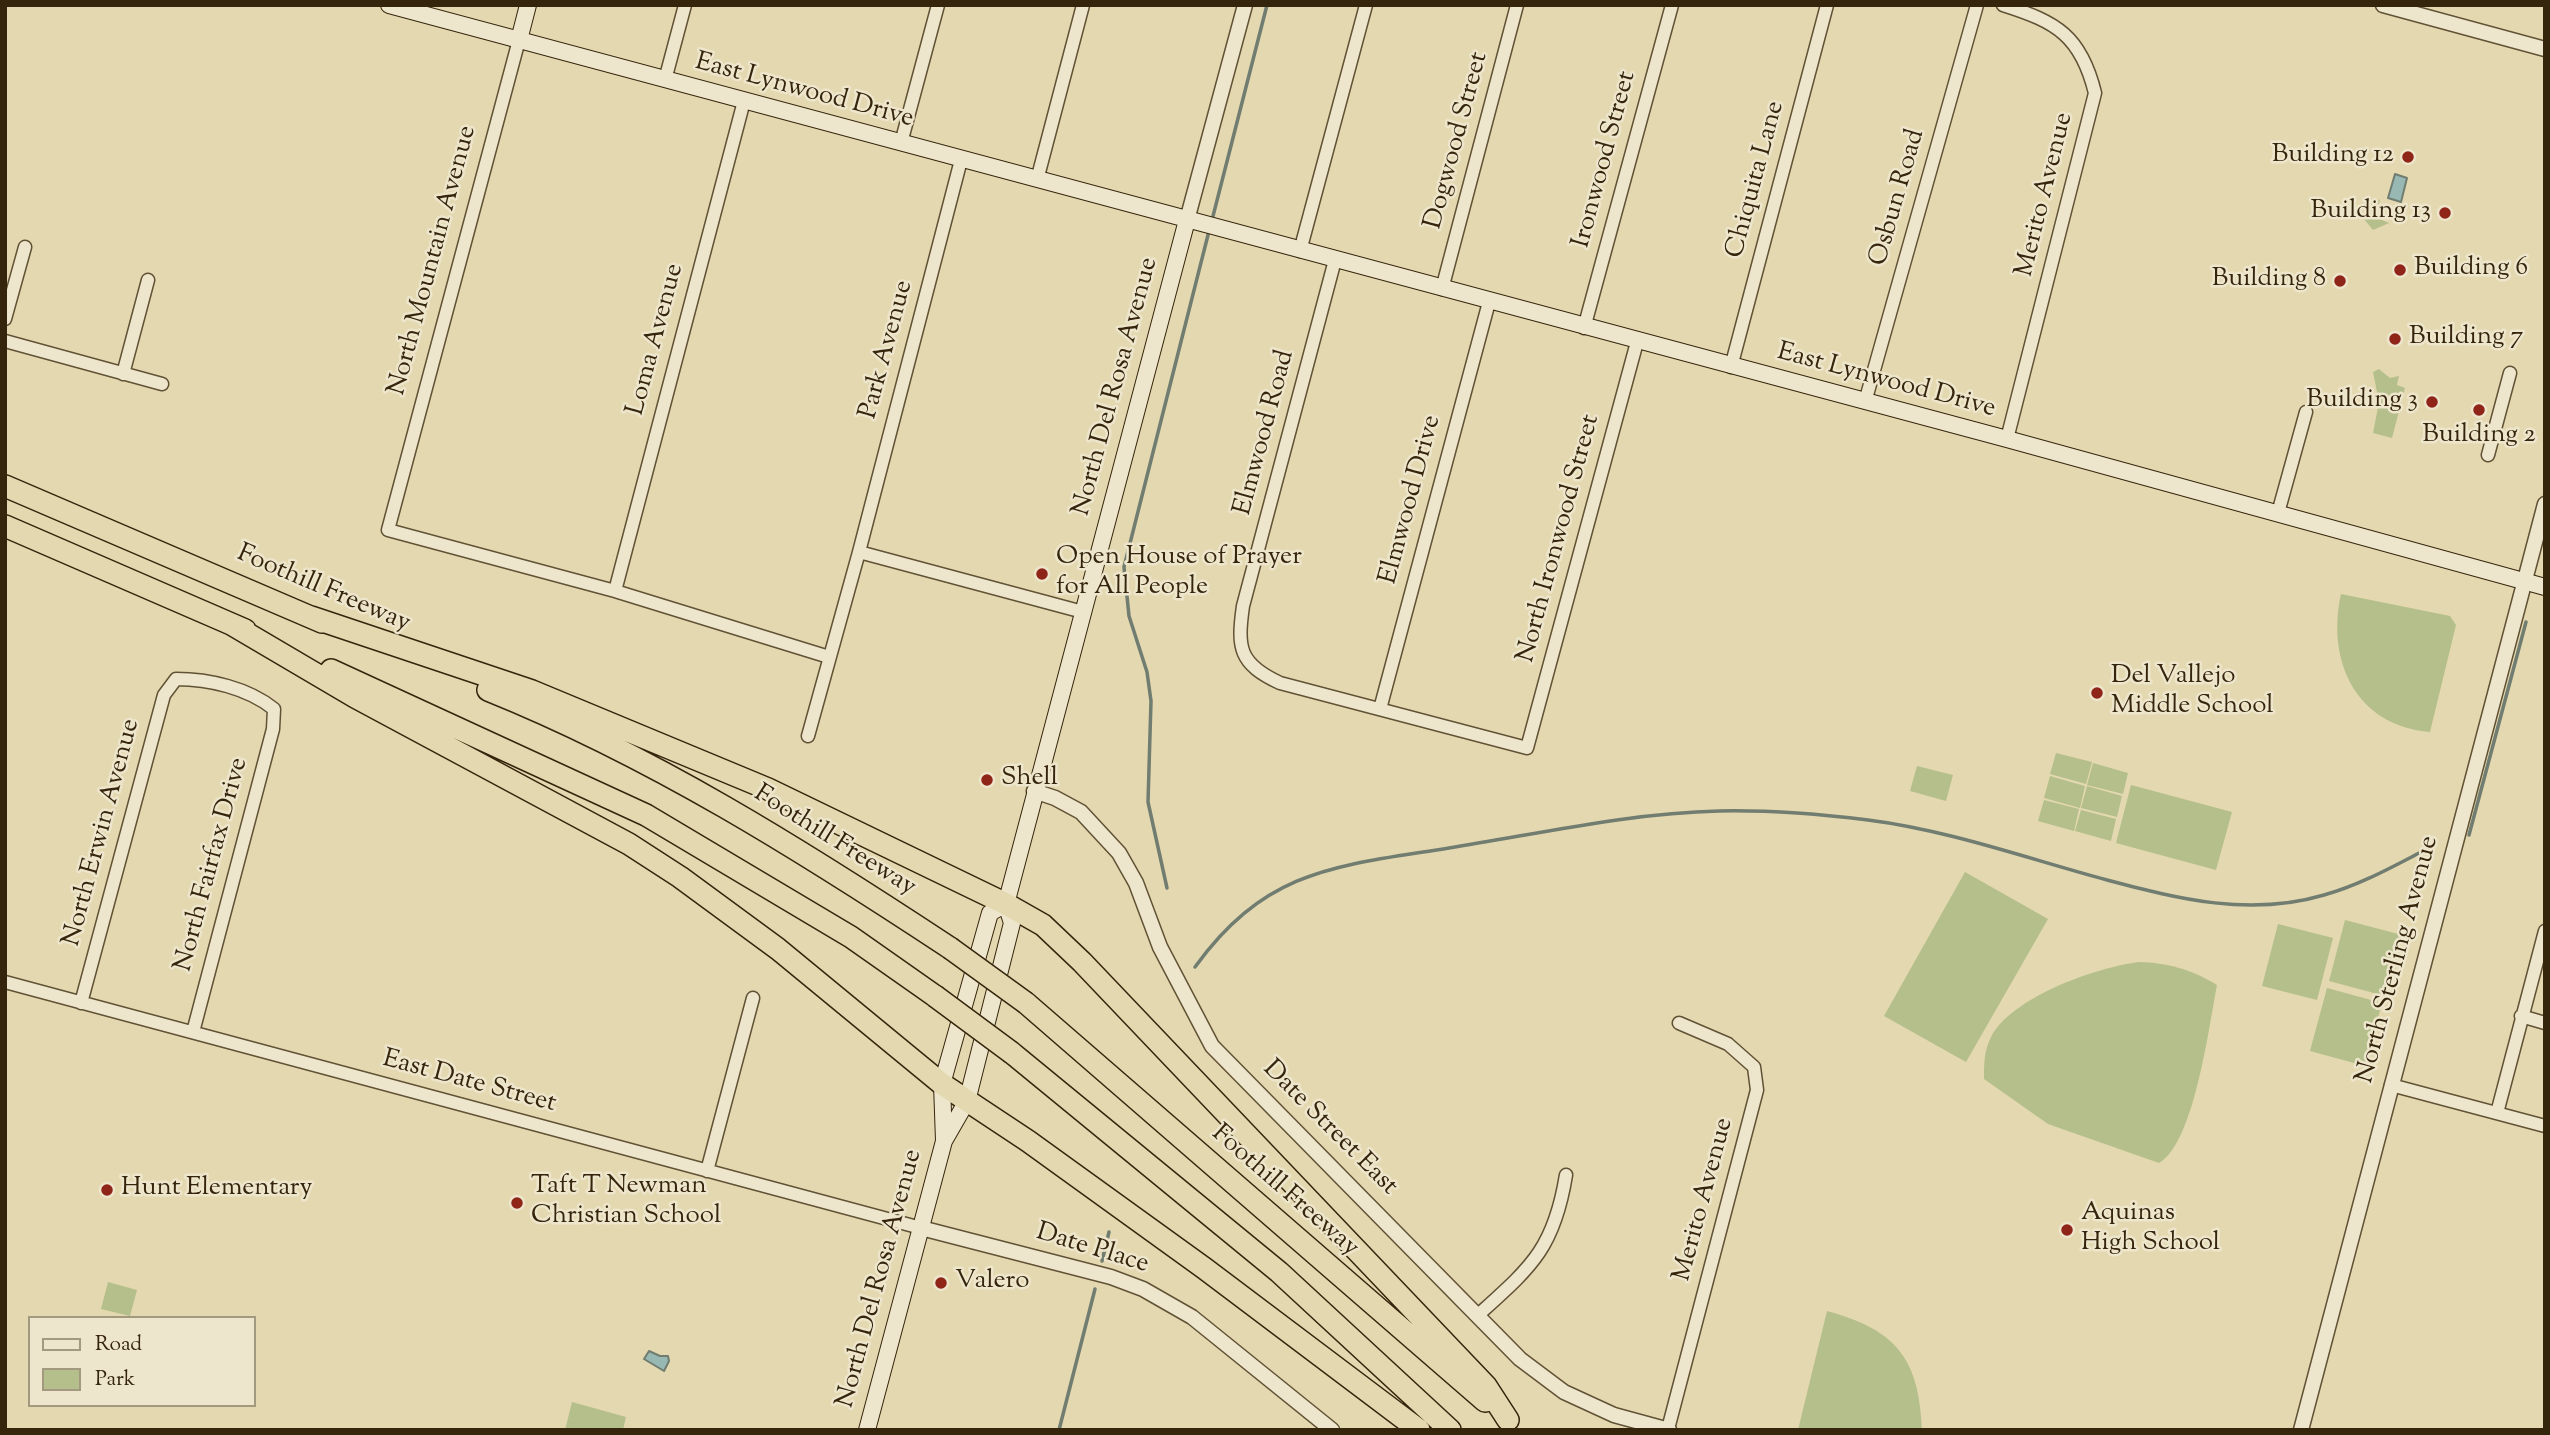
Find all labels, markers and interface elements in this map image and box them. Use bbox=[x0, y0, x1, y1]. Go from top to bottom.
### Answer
street label: East Lynwood Drive bbox=[691, 48, 917, 136]
street label: Dogwood Street bbox=[1419, 49, 1497, 233]
street label: Ironwood Street bbox=[1567, 68, 1645, 252]
street label: Chiquita Lane bbox=[1721, 98, 1793, 262]
street label: Merito Avenue bbox=[2011, 110, 2081, 280]
street label: North Mountain Avenue bbox=[383, 123, 485, 399]
street label: Osbun Road bbox=[1865, 126, 1933, 270]
place label: Building 12 bbox=[2272, 141, 2394, 173]
marker: Building 12 bbox=[2400, 149, 2416, 165]
place label: Building 13 bbox=[2311, 197, 2431, 229]
marker: Building 13 bbox=[2437, 205, 2453, 221]
street label: North Del Rosa Avenue bbox=[1067, 254, 1167, 520]
place label: Building 6 bbox=[2414, 254, 2528, 286]
street label: Loma Avenue bbox=[622, 261, 692, 419]
marker: Building 6 bbox=[2392, 262, 2408, 278]
place label: Building 8 bbox=[2212, 265, 2326, 297]
marker: Building 8 bbox=[2332, 273, 2348, 289]
street label: Park Avenue bbox=[855, 277, 921, 423]
place label: Building 7 bbox=[2409, 323, 2523, 355]
marker: Building 7 bbox=[2387, 331, 2403, 347]
street label: East Lynwood Drive bbox=[1773, 338, 1999, 426]
street label: Elmwood Road bbox=[1229, 347, 1303, 519]
place label: Building 3 bbox=[2306, 386, 2418, 418]
marker: Building 3 bbox=[2424, 394, 2440, 410]
marker: Building 2 bbox=[2471, 402, 2487, 418]
street label: North Ironwood Street bbox=[1512, 411, 1608, 667]
street label: Elmwood Drive bbox=[1374, 412, 1450, 588]
place label: Building 2 bbox=[2422, 421, 2536, 453]
street label: Foothill Freeway bbox=[232, 539, 414, 641]
place label: Open House of Prayer for All People bbox=[1056, 543, 1302, 604]
marker: Open House of Prayer for All People bbox=[1034, 566, 1050, 582]
place label: Del Vallejo Middle School bbox=[2111, 662, 2274, 724]
marker: Del Vallejo Middle School bbox=[2089, 685, 2105, 701]
street label: North Erwin Avenue bbox=[58, 716, 148, 950]
street label: North Fairfax Drive bbox=[169, 755, 257, 975]
place label: Shell bbox=[1001, 764, 1058, 796]
marker: Shell bbox=[979, 772, 995, 788]
street label: Foothill Freeway bbox=[747, 780, 921, 904]
street label: North Sterling Avenue bbox=[2351, 833, 2447, 1087]
street label: East Date Street bbox=[379, 1045, 559, 1121]
street label: Date Street East bbox=[1255, 1055, 1403, 1203]
street label: Merito Avenue bbox=[1668, 1115, 1742, 1285]
street label: Foothill Freeway bbox=[1204, 1119, 1364, 1265]
street label: North Del Rosa Avenue bbox=[831, 1146, 931, 1412]
place label: Taft T Newman Christian School bbox=[531, 1172, 721, 1234]
place label: Hunt Elementary bbox=[121, 1174, 313, 1206]
marker: Hunt Elementary bbox=[99, 1182, 115, 1198]
marker: Taft T Newman Christian School bbox=[509, 1195, 525, 1211]
place label: Aquinas High School bbox=[2081, 1199, 2220, 1260]
street label: Date Place bbox=[1032, 1218, 1152, 1282]
marker: Aquinas High School bbox=[2059, 1222, 2075, 1238]
place label: Valero bbox=[955, 1267, 1030, 1299]
marker: Valero bbox=[933, 1275, 949, 1291]
legend bbox=[28, 1316, 256, 1407]
text: Road bbox=[95, 1330, 142, 1360]
text: Park bbox=[95, 1365, 135, 1395]

